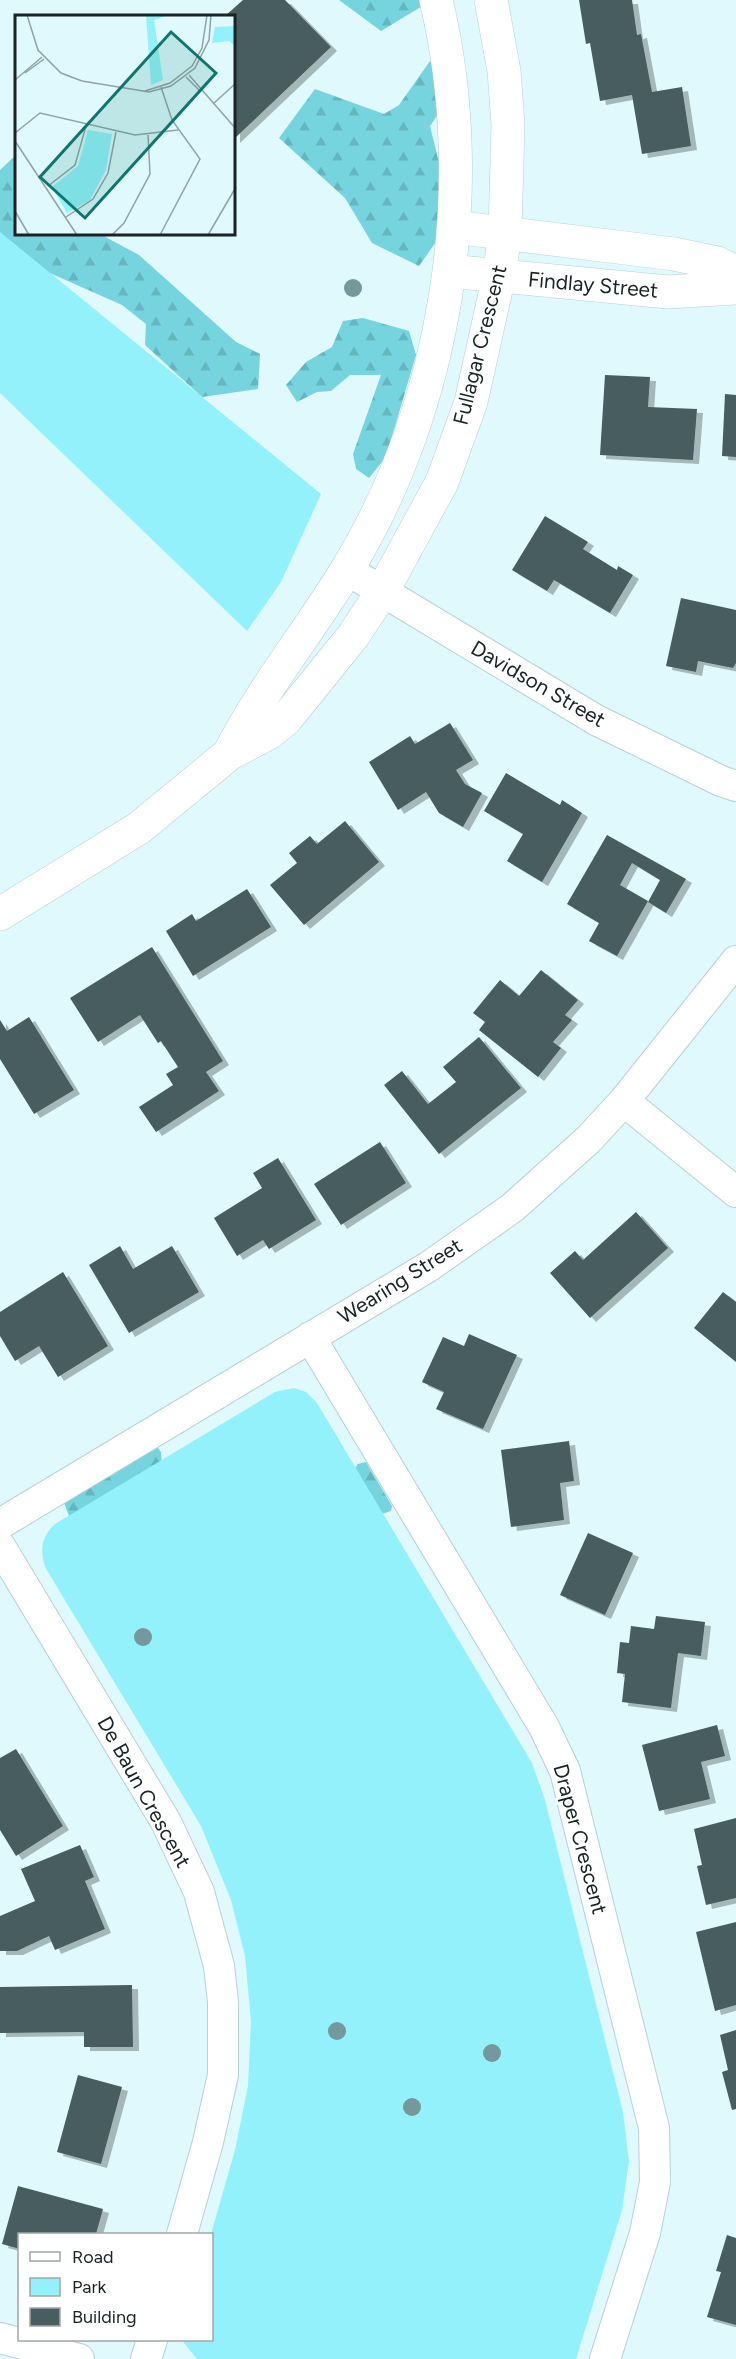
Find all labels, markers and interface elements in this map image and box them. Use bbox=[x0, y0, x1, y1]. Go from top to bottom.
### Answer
inset map bbox=[15, 15, 236, 236]
street label: Fullagar Crescent bbox=[448, 262, 512, 428]
street label: Findlay Street bbox=[527, 266, 659, 303]
street label: Davidson Street bbox=[467, 635, 610, 732]
street label: Wearing Street bbox=[333, 1232, 466, 1329]
street label: De Baun Crescent bbox=[92, 1712, 196, 1872]
street label: Draper Crescent bbox=[548, 1761, 613, 1917]
legend bbox=[18, 2233, 213, 2341]
text: Road bbox=[72, 2246, 113, 2268]
text: Park bbox=[72, 2276, 107, 2298]
text: Building bbox=[72, 2306, 137, 2328]

